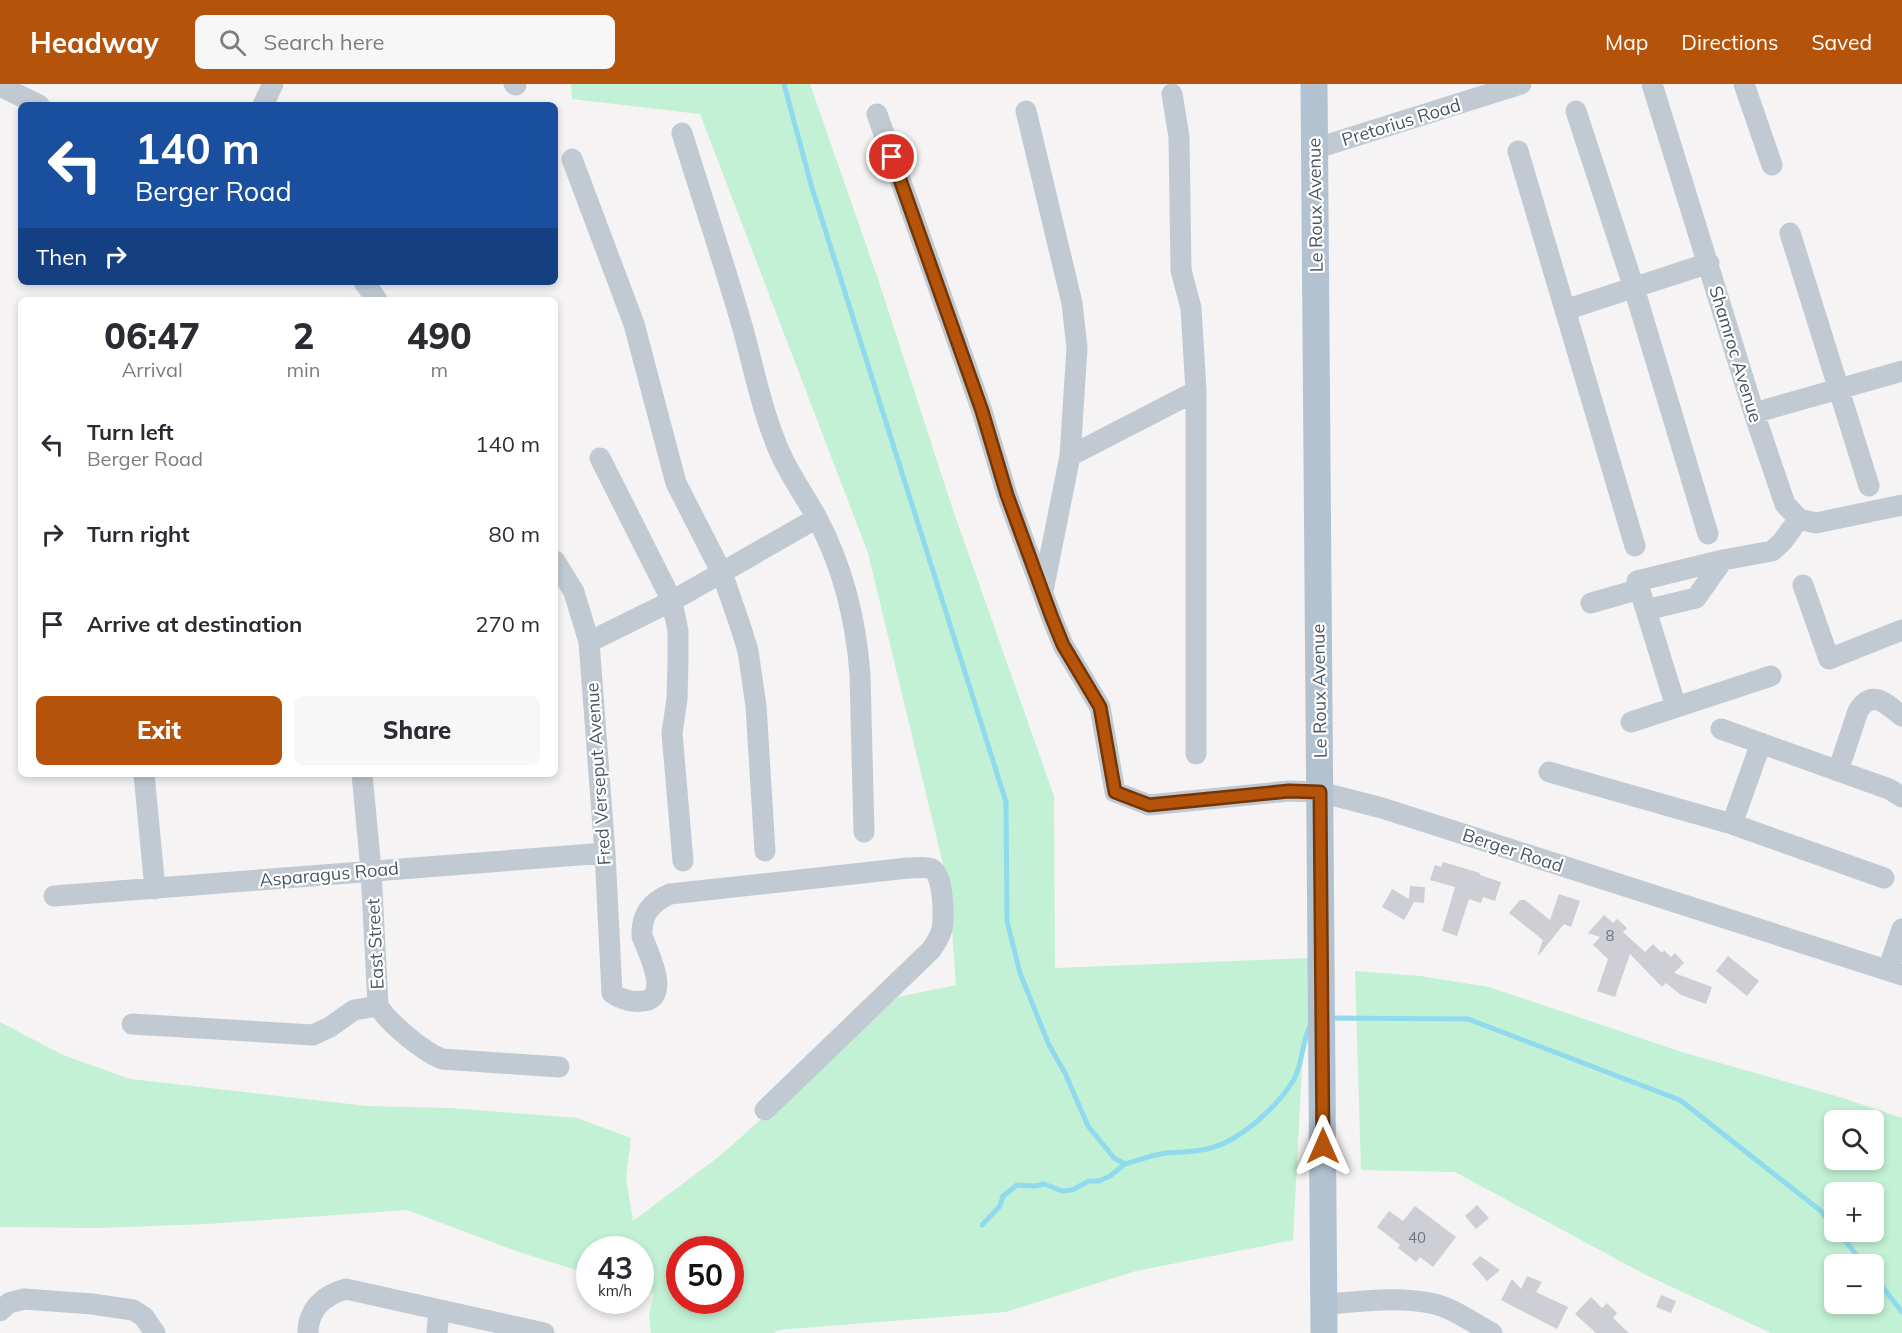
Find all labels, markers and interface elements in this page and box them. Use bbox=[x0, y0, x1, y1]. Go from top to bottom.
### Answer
search box bbox=[195, 15, 615, 69]
text: Headway bbox=[30, 25, 159, 60]
icon: search bbox=[216, 26, 249, 59]
text: Search here bbox=[264, 28, 385, 56]
text: Map bbox=[1605, 29, 1648, 55]
text: Directions bbox=[1681, 29, 1778, 55]
text: Saved bbox=[1811, 29, 1872, 55]
street label: Pretorius Road bbox=[1339, 93, 1463, 151]
text: 140 m bbox=[135, 122, 260, 175]
icon: left bbox=[36, 126, 114, 204]
pin bbox=[866, 131, 917, 182]
street label: Le Roux Avenue bbox=[1302, 138, 1328, 272]
icon: arrive bbox=[875, 140, 908, 173]
text: Berger Road bbox=[135, 174, 292, 208]
icon: right bbox=[99, 240, 132, 273]
text: Then bbox=[36, 243, 87, 271]
street label: Shamroc Avenue bbox=[1704, 283, 1768, 425]
text: 06:47 bbox=[104, 313, 200, 358]
text: 2 bbox=[293, 313, 314, 358]
text: 490 bbox=[407, 313, 472, 358]
text: Arrival bbox=[122, 357, 183, 382]
text: min bbox=[286, 357, 321, 382]
text: m bbox=[430, 357, 448, 382]
text: Turn left bbox=[87, 418, 174, 446]
icon: left bbox=[36, 428, 69, 461]
text: 140 m bbox=[475, 430, 540, 458]
text: Berger Road bbox=[87, 446, 203, 471]
icon: right bbox=[36, 518, 69, 551]
text: Turn right bbox=[87, 520, 190, 548]
text: 80 m bbox=[489, 520, 540, 548]
icon: arrive bbox=[36, 608, 69, 641]
text: Arrive at destination bbox=[87, 610, 302, 638]
text: 270 m bbox=[475, 610, 540, 638]
street label: Le Roux Avenue bbox=[1306, 624, 1332, 758]
street label: Fred Verseput Avenue bbox=[580, 682, 616, 866]
button: Exit bbox=[36, 696, 282, 765]
button: Share bbox=[294, 696, 540, 765]
street label: Berger Road bbox=[1460, 823, 1566, 877]
street label: Asparagus Road bbox=[258, 856, 400, 892]
street label: East Street bbox=[361, 898, 389, 990]
house number: 8 bbox=[1605, 926, 1615, 945]
map controls bbox=[1824, 1110, 1884, 1314]
button: search bbox=[1824, 1110, 1884, 1170]
position arrow bbox=[1291, 1114, 1355, 1178]
button: + bbox=[1824, 1182, 1884, 1242]
house number: 40 bbox=[1408, 1228, 1426, 1247]
speed limit sign: 50 bbox=[666, 1236, 744, 1314]
text: 43 bbox=[597, 1249, 633, 1287]
button: − bbox=[1824, 1254, 1884, 1314]
text: km/h bbox=[598, 1281, 632, 1300]

